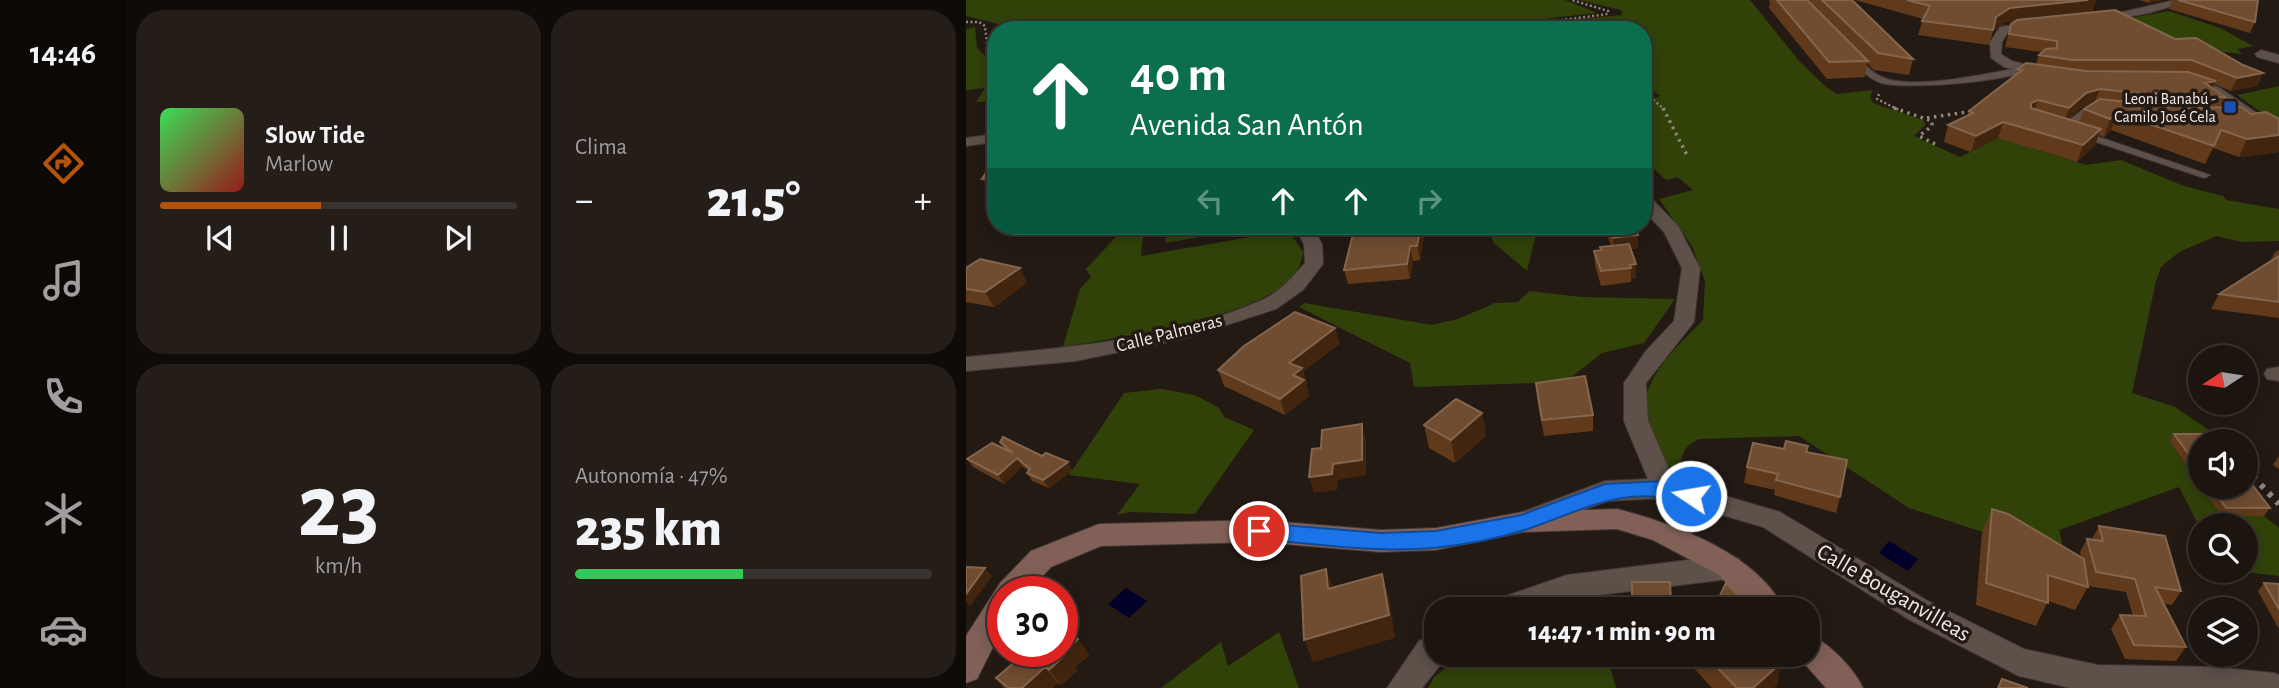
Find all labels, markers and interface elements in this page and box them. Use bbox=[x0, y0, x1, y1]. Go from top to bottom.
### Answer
text: 14:46 bbox=[30, 37, 96, 69]
icon: ahead bbox=[1015, 49, 1106, 140]
text: 40 m bbox=[1130, 51, 1227, 100]
place label: Leoni Banabú - Camilo José Cela bbox=[2114, 91, 2216, 125]
marker: Leoni Banabú - Camilo José Cela bbox=[2222, 99, 2238, 115]
text: Avenida San Antón bbox=[1130, 109, 1364, 141]
text: Slow Tide bbox=[265, 122, 365, 148]
text: Clima bbox=[575, 136, 627, 159]
icon: directions bbox=[39, 139, 88, 188]
text: Marlow bbox=[265, 153, 333, 176]
text: 21.5° bbox=[707, 174, 800, 226]
text: − bbox=[575, 182, 593, 220]
text: + bbox=[914, 182, 932, 220]
icon: left bbox=[1191, 182, 1229, 220]
icon: ahead bbox=[1264, 182, 1302, 220]
icon: ahead bbox=[1337, 182, 1375, 220]
icon: right bbox=[1410, 182, 1448, 220]
icon: previous bbox=[201, 219, 239, 257]
icon: pause bbox=[320, 219, 358, 257]
icon: next bbox=[439, 219, 477, 257]
icon: music bbox=[39, 256, 88, 305]
street label: Calle Palmeras bbox=[1114, 311, 1224, 356]
north arrow bbox=[2188, 345, 2258, 415]
map controls bbox=[2188, 345, 2258, 667]
icon: phone bbox=[39, 372, 88, 421]
button: sound bbox=[2188, 429, 2258, 499]
position arrow bbox=[1654, 459, 1728, 533]
text: 23 bbox=[297, 462, 380, 553]
text: Autonomía · 47% bbox=[575, 465, 728, 488]
icon: climate bbox=[39, 489, 88, 538]
pin bbox=[1229, 501, 1289, 561]
text: 235 km bbox=[575, 503, 722, 555]
icon: arrive bbox=[1240, 512, 1278, 550]
button: search bbox=[2188, 513, 2258, 583]
street label: Calle Bouganvilleas bbox=[1813, 540, 1974, 646]
text: km/h bbox=[315, 555, 362, 578]
speed limit sign: 30 bbox=[987, 576, 1078, 667]
button: layers bbox=[2188, 597, 2258, 667]
icon: car bbox=[39, 605, 88, 654]
text: 14:47 · 1 min · 90 m bbox=[1529, 619, 1715, 645]

